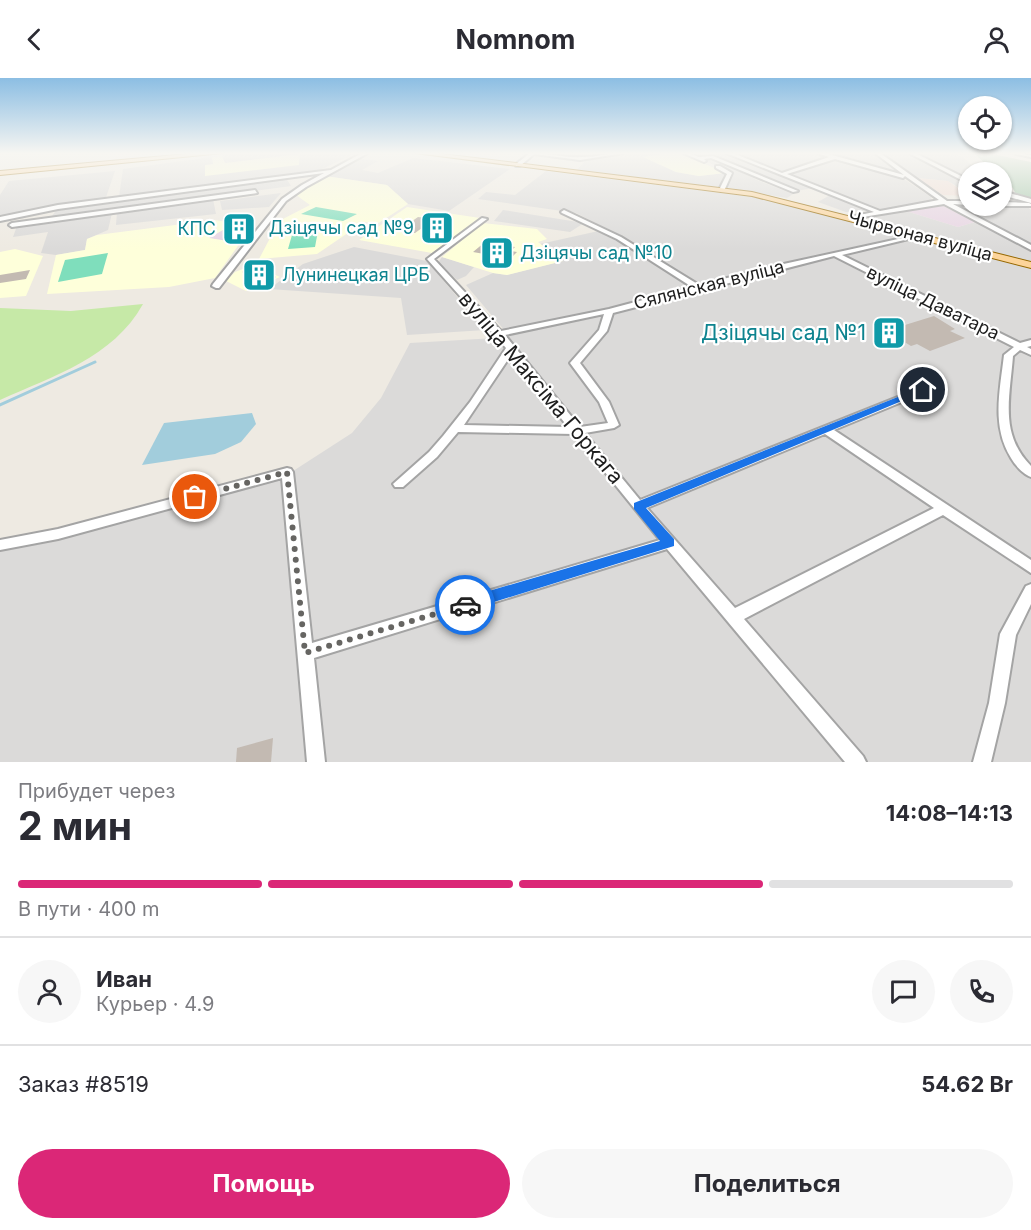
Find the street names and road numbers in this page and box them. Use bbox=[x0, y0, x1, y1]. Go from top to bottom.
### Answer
street label: Чырвоная вуліца bbox=[846, 206, 995, 265]
street label: Сялянская вуліца bbox=[631, 256, 786, 313]
street label: вуліца Даватара bbox=[863, 261, 1003, 344]
street label: вуліца Максіма Горкага bbox=[454, 287, 629, 489]

